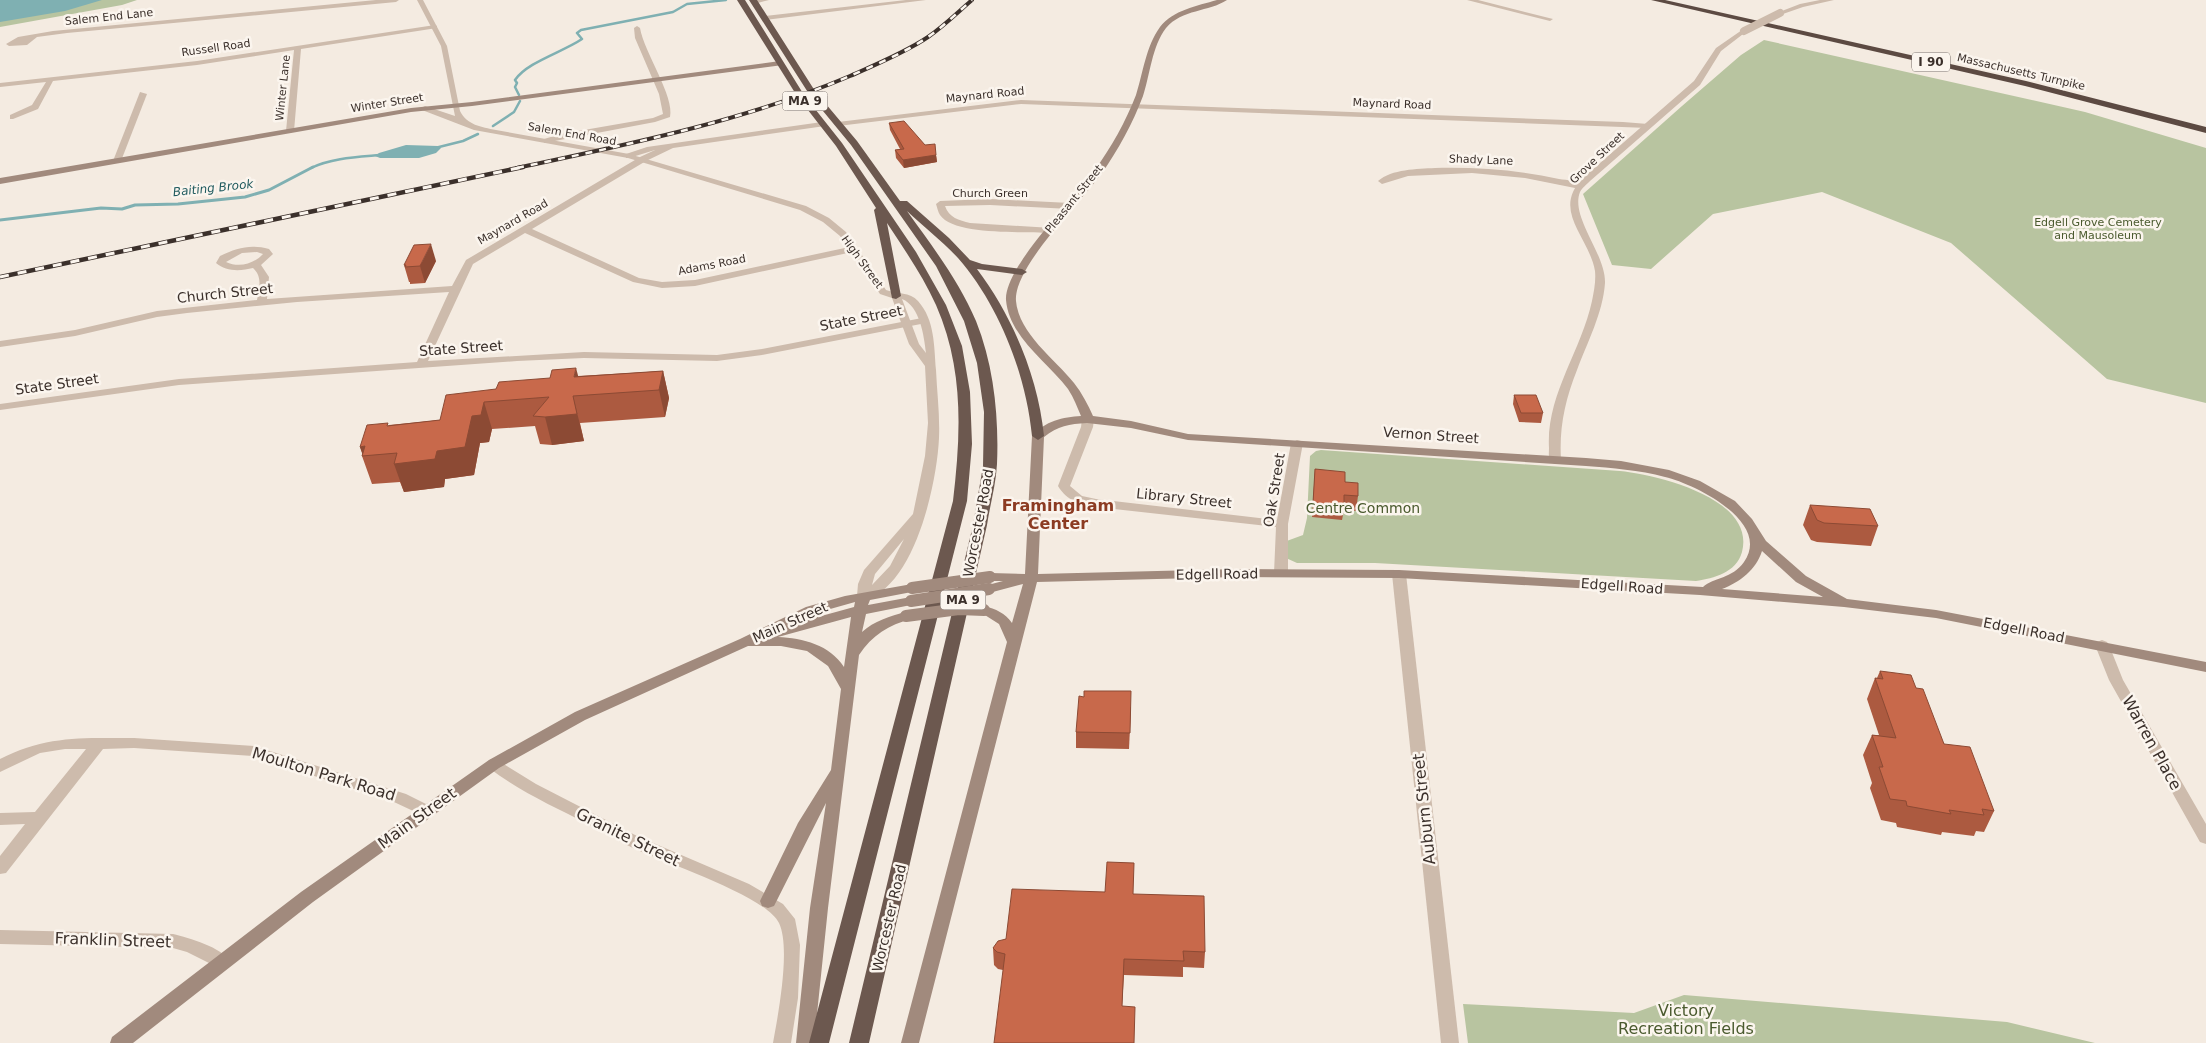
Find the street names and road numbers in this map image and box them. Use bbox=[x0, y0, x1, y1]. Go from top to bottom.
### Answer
street label: Salem End Lane bbox=[64, 6, 154, 28]
street label: Russell Road bbox=[181, 37, 251, 59]
street label: Massachusetts Turnpike bbox=[1956, 51, 2086, 93]
road number: I 90 bbox=[1912, 52, 1950, 72]
street label: Winter Lane bbox=[273, 54, 293, 122]
street label: Maynard Road bbox=[945, 84, 1025, 106]
street label: Winter Street bbox=[350, 91, 425, 115]
road number: MA 9 bbox=[782, 92, 828, 110]
street label: Maynard Road bbox=[1352, 96, 1432, 112]
street label: Salem End Road bbox=[527, 120, 617, 148]
street label: Grove Street bbox=[1567, 129, 1627, 187]
street label: Shady Lane bbox=[1449, 152, 1514, 168]
street label: Pleasant Street bbox=[1043, 162, 1106, 236]
street label: Church Green bbox=[952, 187, 1028, 200]
street label: Maynard Road bbox=[476, 197, 550, 247]
street label: High Street bbox=[838, 233, 886, 292]
street label: Adams Road bbox=[677, 252, 747, 278]
street label: Church Street bbox=[176, 280, 274, 306]
street label: State Street bbox=[818, 302, 904, 334]
street label: State Street bbox=[419, 337, 504, 359]
street label: State Street bbox=[14, 370, 100, 398]
street label: Vernon Street bbox=[1383, 424, 1480, 446]
street label: Oak Street bbox=[1260, 451, 1288, 528]
street label: Worcester Road bbox=[960, 467, 996, 579]
street label: Library Street bbox=[1135, 485, 1233, 511]
street label: Edgell Road bbox=[1176, 565, 1258, 583]
street label: Edgell Road bbox=[1580, 575, 1664, 597]
road number: MA 9 bbox=[940, 590, 986, 610]
street label: Main Street bbox=[750, 598, 830, 646]
street label: Edgell Road bbox=[1982, 614, 2066, 646]
street label: Warren Place bbox=[2118, 693, 2186, 793]
street label: Moulton Park Road bbox=[250, 743, 398, 805]
street label: Auburn Street bbox=[1409, 753, 1439, 865]
street label: Main Street bbox=[374, 783, 460, 853]
street label: Granite Street bbox=[573, 804, 683, 870]
street label: Worcester Road bbox=[869, 863, 909, 973]
street label: Franklin Street bbox=[54, 928, 172, 952]

